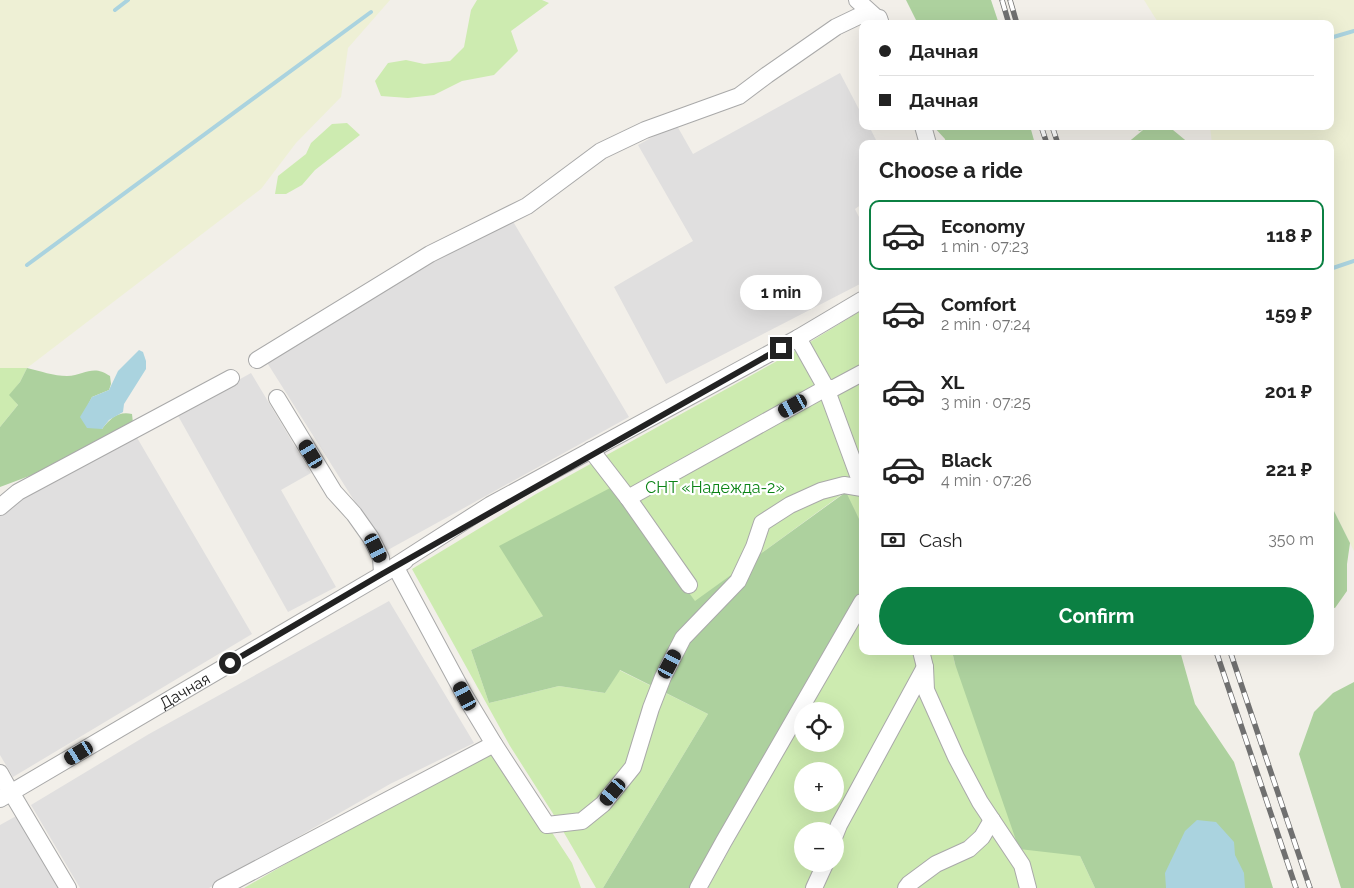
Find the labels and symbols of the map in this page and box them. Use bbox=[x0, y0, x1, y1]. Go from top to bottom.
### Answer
callout: 1 min bbox=[740, 276, 822, 310]
route end bbox=[770, 337, 792, 359]
car bbox=[776, 392, 809, 420]
car bbox=[296, 437, 325, 471]
park label: СНТ «Надежда-2» bbox=[645, 478, 785, 497]
car bbox=[362, 531, 389, 565]
car bbox=[656, 647, 683, 681]
route start bbox=[219, 652, 241, 674]
street label: Дачная bbox=[156, 669, 213, 713]
car bbox=[451, 679, 478, 713]
car bbox=[62, 739, 95, 767]
car bbox=[597, 776, 628, 808]

